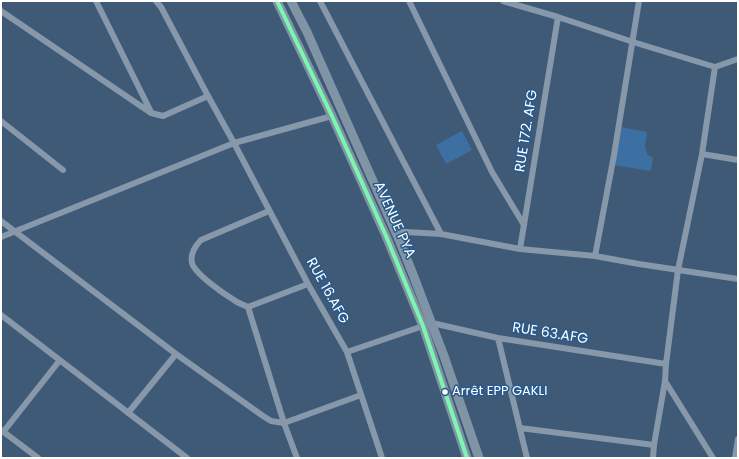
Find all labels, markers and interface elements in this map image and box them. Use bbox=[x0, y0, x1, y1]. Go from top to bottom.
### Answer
street label: RUE 172. AFG bbox=[512, 89, 542, 173]
street label: AVENUE PYA bbox=[370, 179, 418, 261]
street label: RUE 16.AFG bbox=[302, 255, 352, 327]
street label: RUE 63.AFG bbox=[511, 320, 589, 348]
place label: Arrêt EPP GAKLI bbox=[452, 384, 547, 400]
marker: Arrêt EPP GAKLI bbox=[440, 387, 450, 397]

